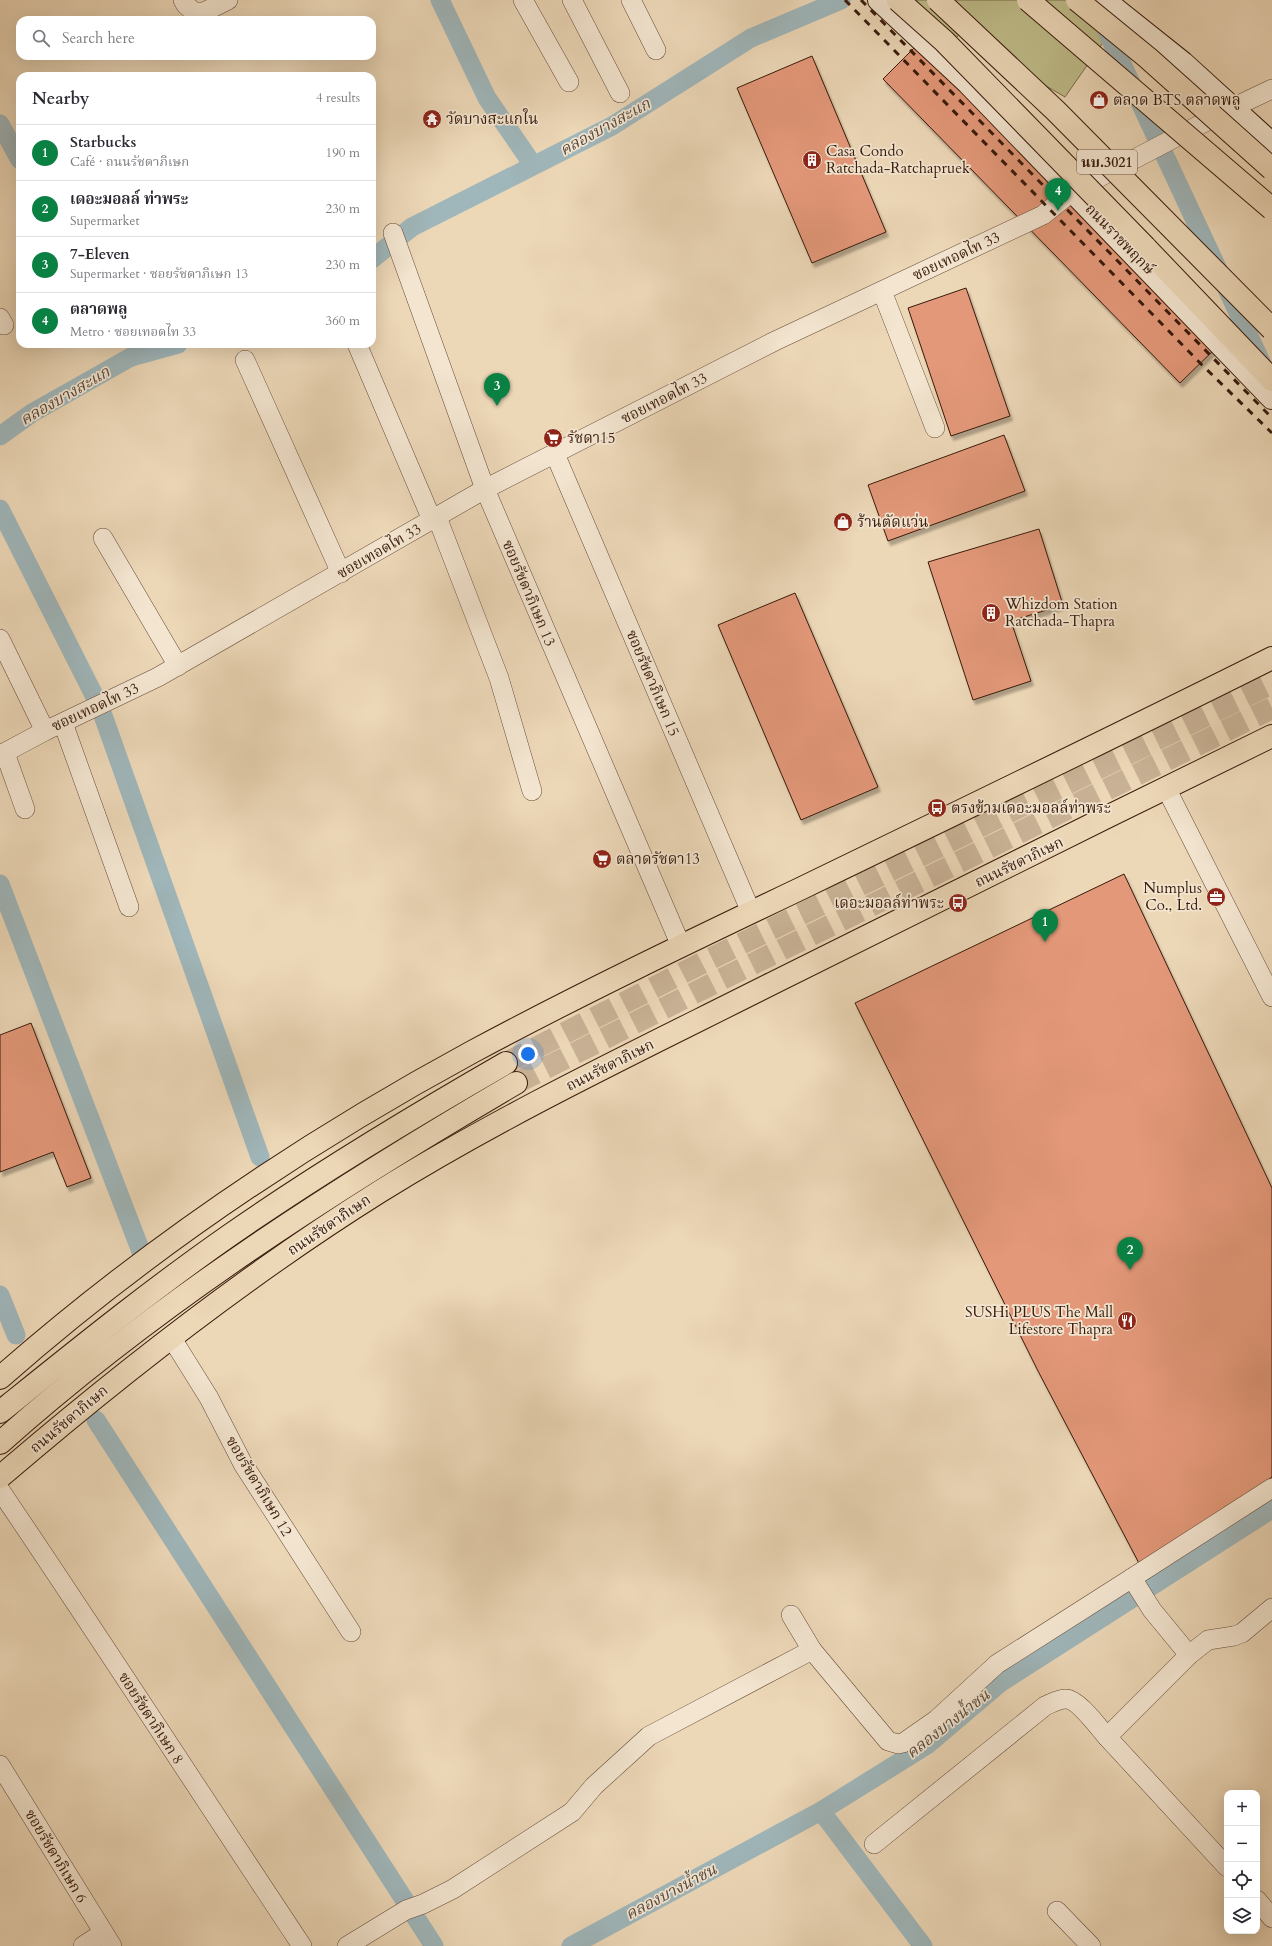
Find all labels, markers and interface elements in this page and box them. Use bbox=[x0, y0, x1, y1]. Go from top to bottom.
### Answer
search box bbox=[16, 16, 376, 60]
icon: search bbox=[30, 27, 52, 49]
text: Search here bbox=[62, 28, 135, 48]
text: Nearby bbox=[32, 87, 89, 110]
text: 4 results bbox=[316, 89, 360, 107]
shop icon: ตลาด BTS ตลาดพลู bbox=[1088, 89, 1110, 111]
place label: ตลาด BTS ตลาดพลู bbox=[1113, 90, 1241, 110]
water label: คลองบางสะแก bbox=[556, 92, 655, 161]
temple icon: วัดบางสะแกใน bbox=[421, 108, 443, 130]
place label: วัดบางสะแกใน bbox=[446, 108, 538, 129]
text: Starbucks bbox=[70, 132, 136, 152]
place label: Casa Condo Ratchada-Ratchapruek bbox=[826, 141, 970, 178]
text: 1 bbox=[42, 144, 48, 162]
text: 190 m bbox=[326, 144, 360, 162]
building icon: Casa Condo Ratchada-Ratchapruek bbox=[801, 149, 823, 171]
road number: นบ.3021 bbox=[1077, 150, 1137, 174]
text: Café · ถนนรัชดาภิเษก bbox=[70, 153, 189, 171]
pin: 4 bbox=[1045, 178, 1071, 211]
text: เดอะมอลล์ ท่าพระ bbox=[70, 189, 188, 209]
street label: ถนนราชพฤกษ์ bbox=[1081, 199, 1160, 279]
text: 2 bbox=[42, 200, 48, 218]
text: 230 m bbox=[326, 200, 360, 218]
text: Supermarket bbox=[70, 212, 140, 230]
street label: ซอยเทอดไท 33 bbox=[909, 226, 1003, 285]
text: 7-Eleven bbox=[70, 244, 130, 264]
text: 3 bbox=[42, 256, 48, 274]
text: 230 m bbox=[326, 256, 360, 274]
text: Supermarket · ซอยรัชดาภิเษก 13 bbox=[70, 265, 248, 283]
text: ตลาดพลู bbox=[70, 299, 128, 319]
text: 4 bbox=[42, 312, 48, 330]
text: 360 m bbox=[326, 312, 360, 330]
text: Metro · ซอยเทอดไท 33 bbox=[70, 323, 196, 341]
water label: คลองบางสะแก bbox=[16, 361, 115, 431]
street label: ซอยเทอดไท 33 bbox=[617, 367, 711, 428]
pin: 3 bbox=[484, 373, 510, 406]
supermarket icon: รัชดา15 bbox=[542, 427, 564, 449]
place label: รัชดา15 bbox=[567, 428, 616, 448]
shop icon: ร้านตัดแว่น bbox=[832, 511, 854, 533]
place label: ร้านตัดแว่น bbox=[857, 512, 928, 532]
street label: ซอยเทอดไท 33 bbox=[333, 518, 425, 583]
street label: ซอยรัชดาภิเษก 13 bbox=[498, 537, 560, 649]
place label: Whizdom Station Ratchada-Thapra bbox=[1004, 594, 1118, 631]
building icon: Whizdom Station Ratchada-Thapra bbox=[980, 602, 1002, 624]
street label: ซอยรัชดาภิเษก 15 bbox=[622, 627, 684, 739]
street label: ซอยเทอดไท 33 bbox=[48, 677, 142, 736]
bus stop icon: ตรงข้ามเดอะมอลล์ท่าพระ bbox=[926, 797, 948, 819]
place label: ตรงข้ามเดอะมอลล์ท่าพระ bbox=[951, 798, 1111, 818]
street label: ถนนรัชดาภิเษก bbox=[971, 832, 1067, 892]
supermarket icon: ตลาดรัชดา13 bbox=[591, 848, 613, 870]
place label: ตลาดรัชดา13 bbox=[616, 849, 700, 869]
place label: Numplus Co., Ltd. bbox=[1143, 878, 1202, 915]
office icon: Numplus Co., Ltd. bbox=[1205, 886, 1227, 908]
bus stop icon: เดอะมอลล์ท่าพระ bbox=[947, 892, 969, 914]
place label: เดอะมอลล์ท่าพระ bbox=[834, 893, 944, 913]
pin: 1 bbox=[1032, 909, 1058, 942]
street label: ถนนรัชดาภิเษก bbox=[563, 1034, 657, 1096]
your location bbox=[518, 1044, 538, 1064]
street label: ถนนรัชดาภิเษก bbox=[283, 1190, 375, 1260]
pin: 2 bbox=[1117, 1237, 1143, 1270]
place label: SUSHi PLUS The Mall Lifestore Thapra bbox=[965, 1302, 1114, 1339]
restaurant icon: SUSHi PLUS The Mall Lifestore Thapra bbox=[1116, 1310, 1138, 1332]
street label: ถนนรัชดาภิเษก bbox=[26, 1380, 112, 1458]
street label: ซอยรัชดาภิเษก 12 bbox=[221, 1432, 297, 1540]
street label: ซอยรัชดาภิเษก 8 bbox=[114, 1668, 188, 1768]
water label: คลองบางน้ำชน bbox=[901, 1683, 995, 1764]
map controls bbox=[1224, 1790, 1260, 1934]
button: + bbox=[1224, 1790, 1260, 1826]
street label: ซอยรัชดาภิเษก 6 bbox=[20, 1805, 92, 1907]
button: − bbox=[1224, 1826, 1260, 1862]
water label: คลองบางน้ำชน bbox=[621, 1858, 721, 1925]
button: locate bbox=[1224, 1862, 1260, 1898]
button: layers bbox=[1224, 1898, 1260, 1934]

